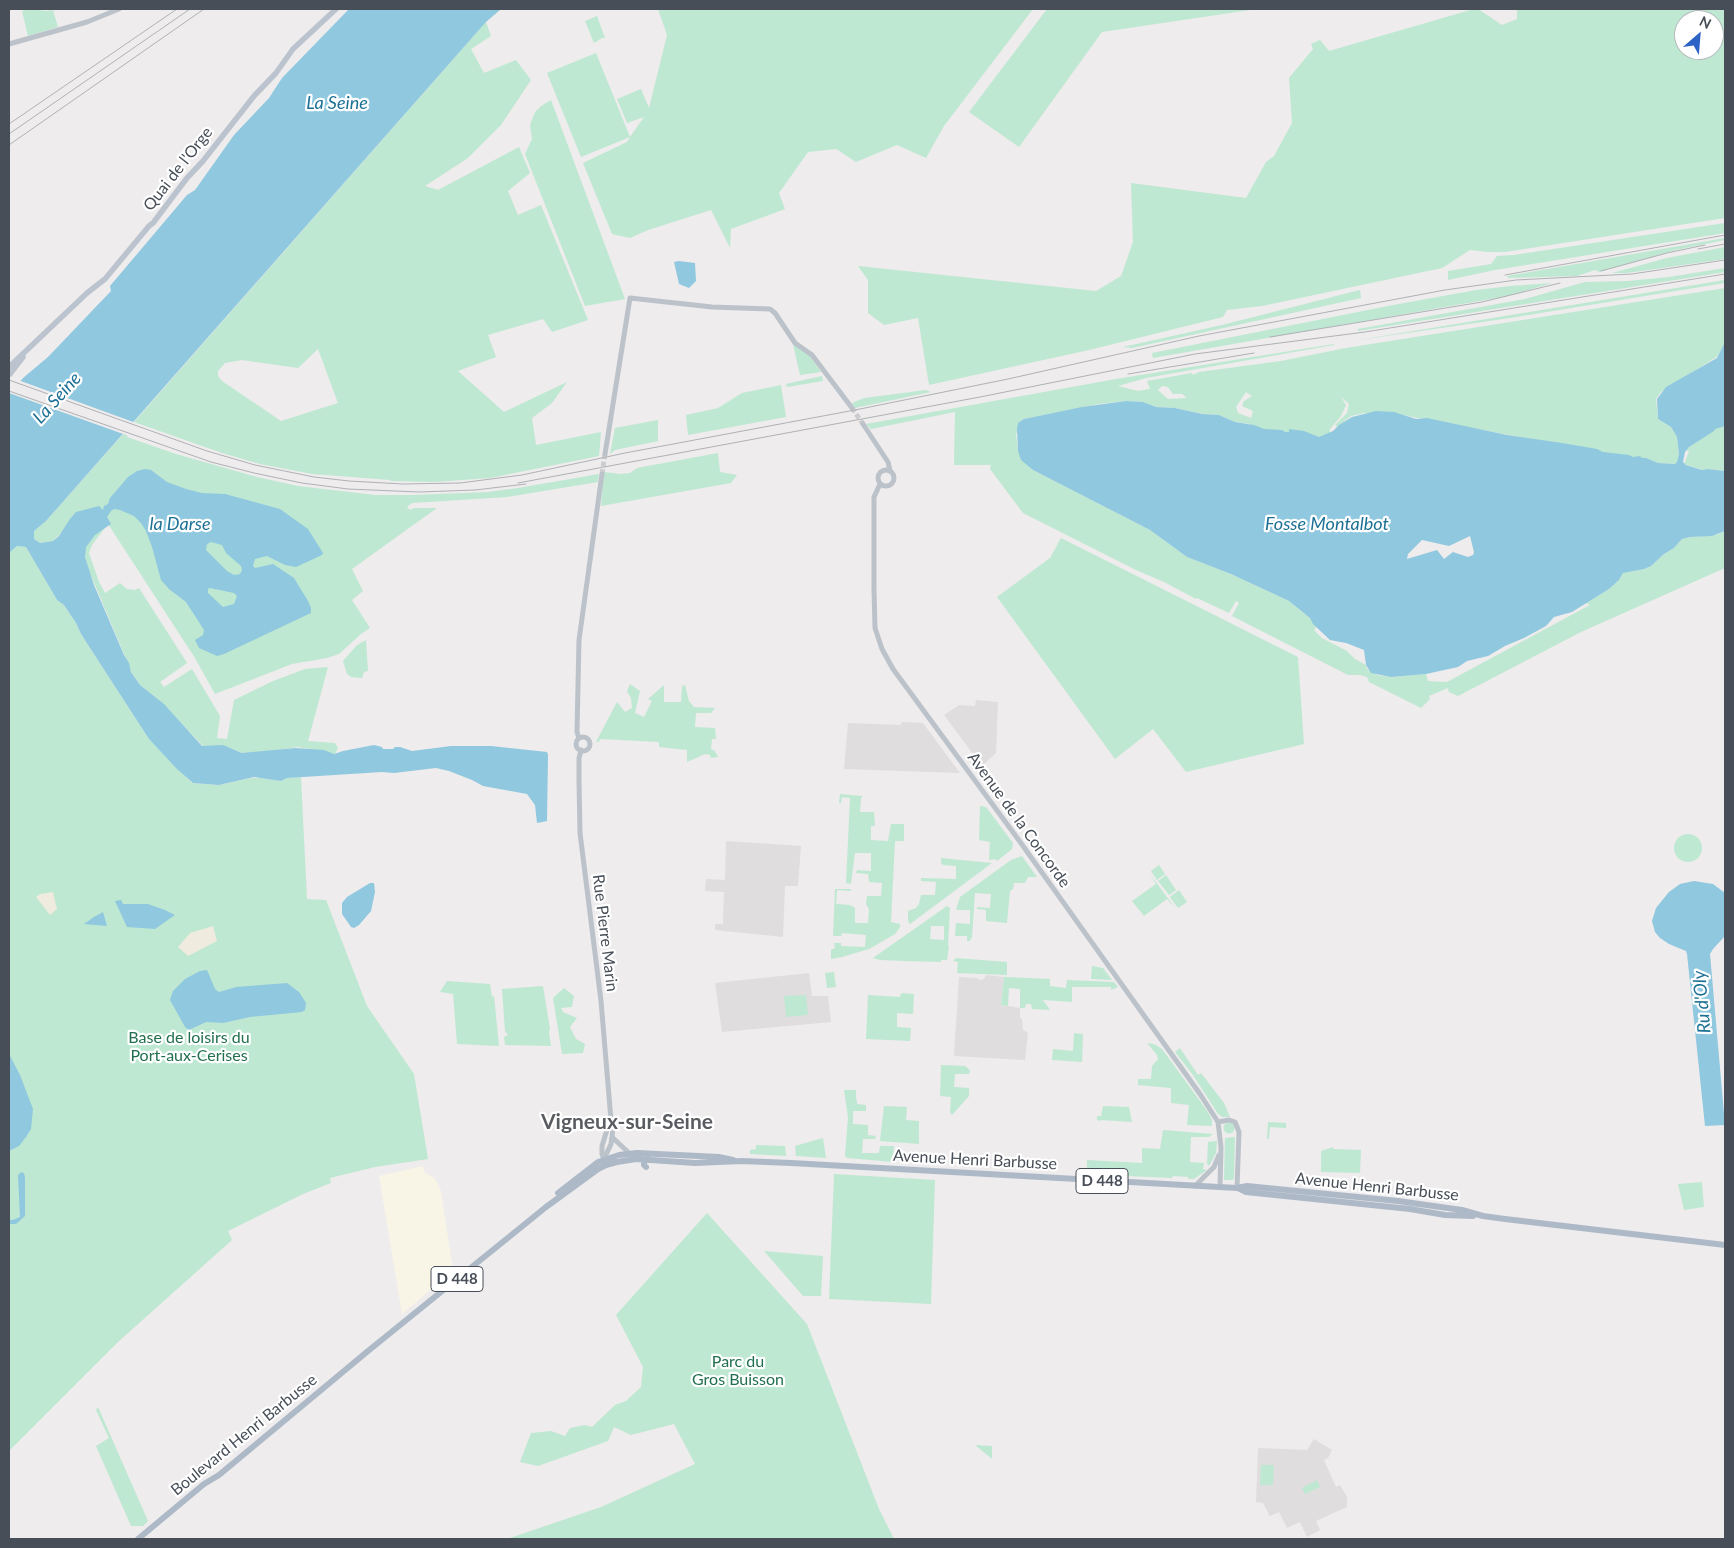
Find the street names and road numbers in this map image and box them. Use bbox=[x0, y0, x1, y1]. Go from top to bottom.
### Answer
street label: Quai de l'Orge bbox=[139, 123, 217, 215]
street label: Avenue de la Concorde bbox=[964, 749, 1074, 891]
street label: Rue Pierre Marin bbox=[588, 873, 622, 993]
street label: Avenue Henri Barbusse bbox=[892, 1146, 1058, 1174]
road number: D 448 bbox=[1076, 1168, 1128, 1194]
street label: Avenue Henri Barbusse bbox=[1294, 1169, 1460, 1205]
road number: D 448 bbox=[431, 1266, 483, 1292]
street label: Boulevard Henri Barbusse bbox=[167, 1370, 321, 1500]

